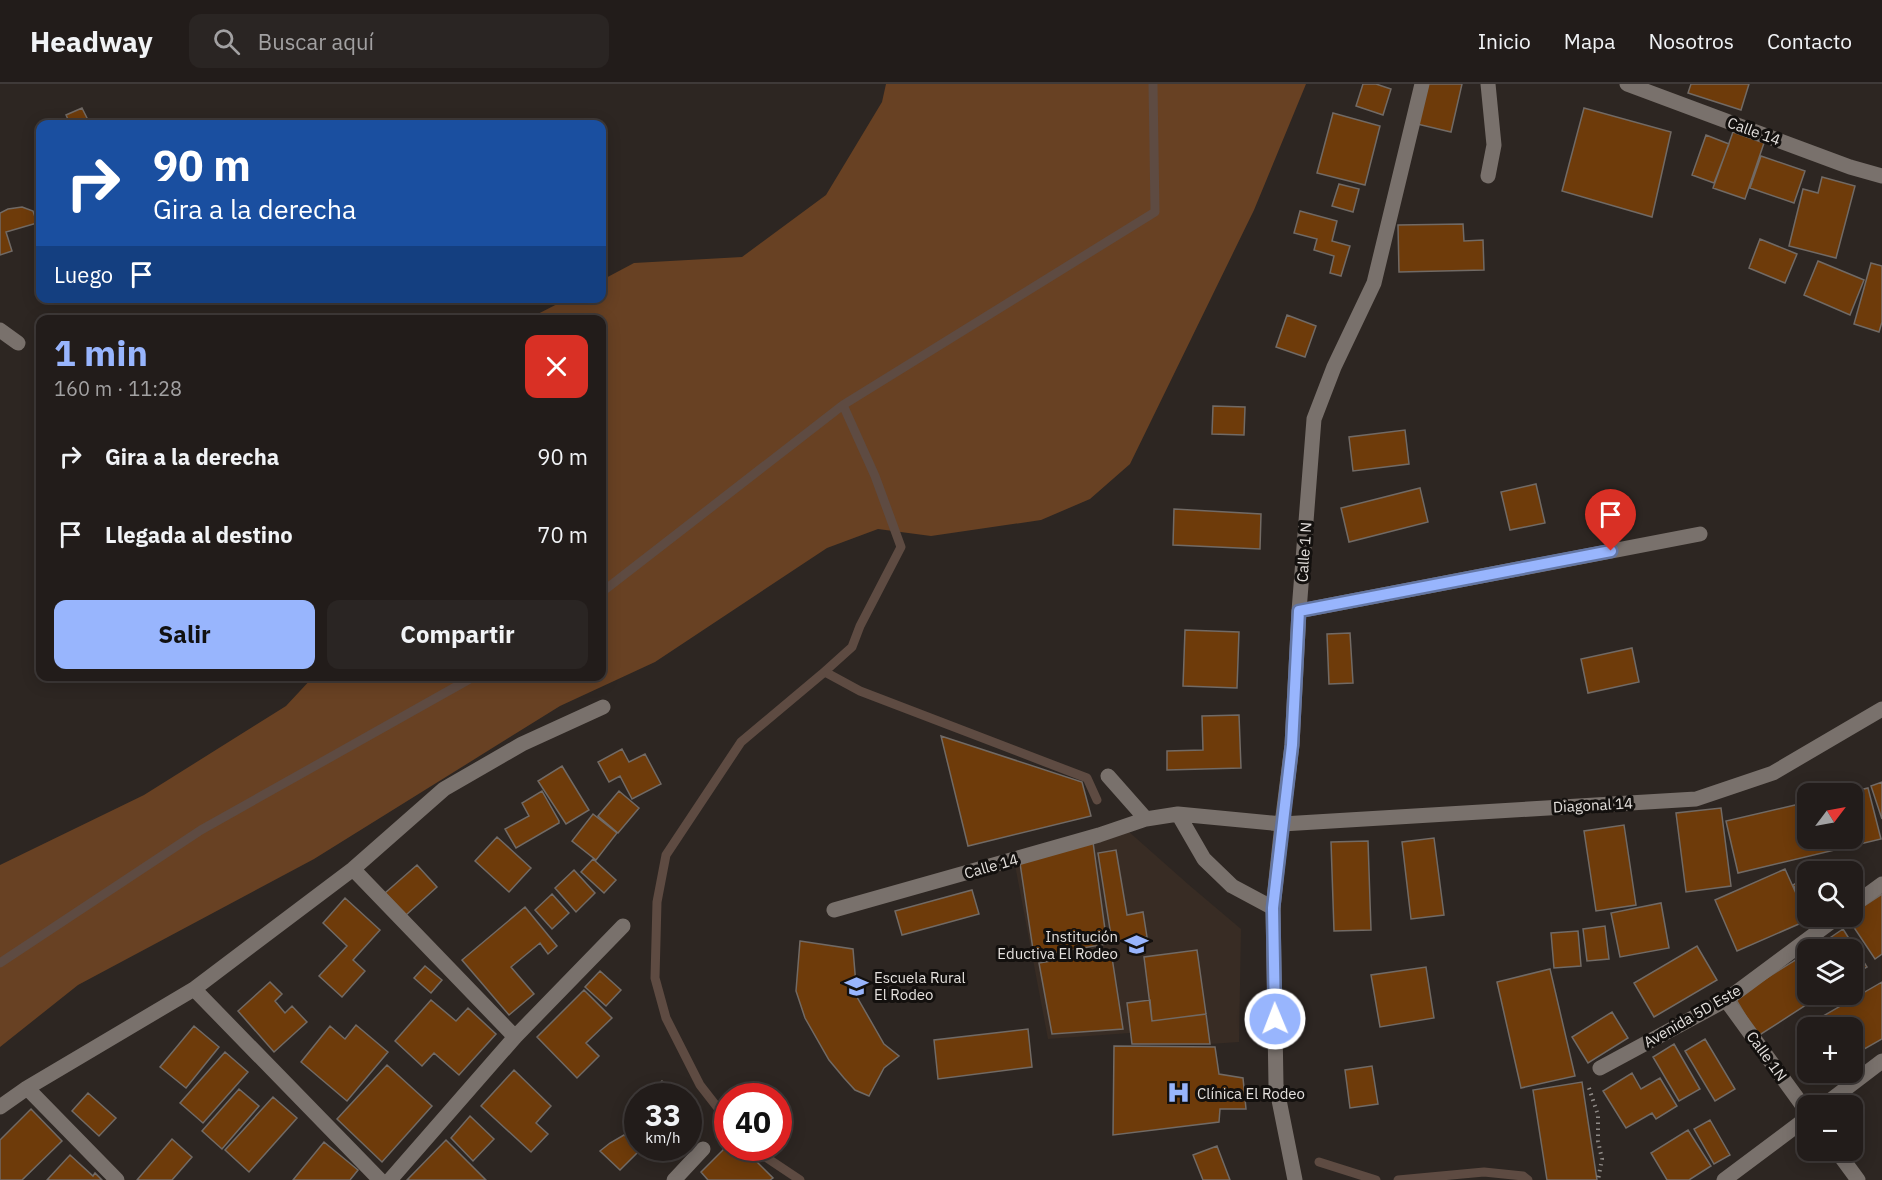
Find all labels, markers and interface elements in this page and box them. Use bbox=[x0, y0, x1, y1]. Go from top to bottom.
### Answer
search box bbox=[189, 14, 609, 68]
text: Headway bbox=[30, 23, 153, 60]
icon: search bbox=[210, 25, 243, 58]
text: Buscar aquí bbox=[258, 27, 374, 56]
text: Inicio bbox=[1478, 27, 1531, 55]
text: Mapa bbox=[1564, 27, 1616, 55]
text: Nosotros bbox=[1649, 27, 1734, 55]
text: Contacto bbox=[1767, 27, 1852, 55]
street label: Calle 14 bbox=[1725, 113, 1783, 149]
text: 90 m bbox=[153, 138, 251, 193]
icon: right bbox=[54, 144, 132, 222]
text: Gira a la derecha bbox=[153, 191, 356, 226]
icon: arrive bbox=[125, 258, 158, 291]
text: Luego bbox=[54, 260, 113, 289]
text: 1 min bbox=[54, 329, 148, 376]
button: close bbox=[525, 335, 588, 398]
text: 160 m · 11:28 bbox=[54, 375, 182, 402]
icon: right bbox=[54, 440, 87, 473]
text: Gira a la derecha bbox=[105, 442, 279, 471]
text: 90 m bbox=[537, 442, 588, 471]
pin bbox=[1585, 489, 1636, 551]
icon: arrive bbox=[1594, 498, 1627, 531]
icon: arrive bbox=[54, 518, 87, 551]
text: Llegada al destino bbox=[105, 520, 293, 549]
text: 70 m bbox=[537, 520, 588, 549]
street label: Calle 1 N bbox=[1292, 521, 1316, 583]
button: Salir bbox=[54, 600, 315, 669]
button: Compartir bbox=[327, 600, 588, 669]
north arrow bbox=[1797, 783, 1863, 849]
map controls bbox=[1797, 783, 1863, 1161]
street label: Diagonal 14 bbox=[1552, 793, 1634, 817]
street label: Calle 14 bbox=[962, 849, 1020, 883]
button: search bbox=[1797, 861, 1863, 927]
place label: Institución Eductiva El Rodeo bbox=[997, 927, 1118, 963]
school or university icon: Institución Eductiva El Rodeo bbox=[1123, 932, 1149, 958]
button: layers bbox=[1797, 939, 1863, 1005]
place label: Escuela Rural El Rodeo bbox=[874, 968, 966, 1004]
school or university icon: Escuela Rural El Rodeo bbox=[843, 973, 869, 999]
street label: Avenida 5D Este bbox=[1640, 980, 1744, 1052]
position arrow bbox=[1243, 987, 1307, 1051]
button: + bbox=[1797, 1017, 1863, 1083]
street label: Calle 1N bbox=[1743, 1027, 1791, 1085]
hospital icon: Clínica El Rodeo bbox=[1166, 1080, 1192, 1106]
speed limit sign: 40 bbox=[714, 1083, 792, 1161]
place label: Clínica El Rodeo bbox=[1197, 1084, 1305, 1103]
text: 33 bbox=[645, 1095, 681, 1134]
button: − bbox=[1797, 1095, 1863, 1161]
text: km/h bbox=[645, 1128, 681, 1147]

